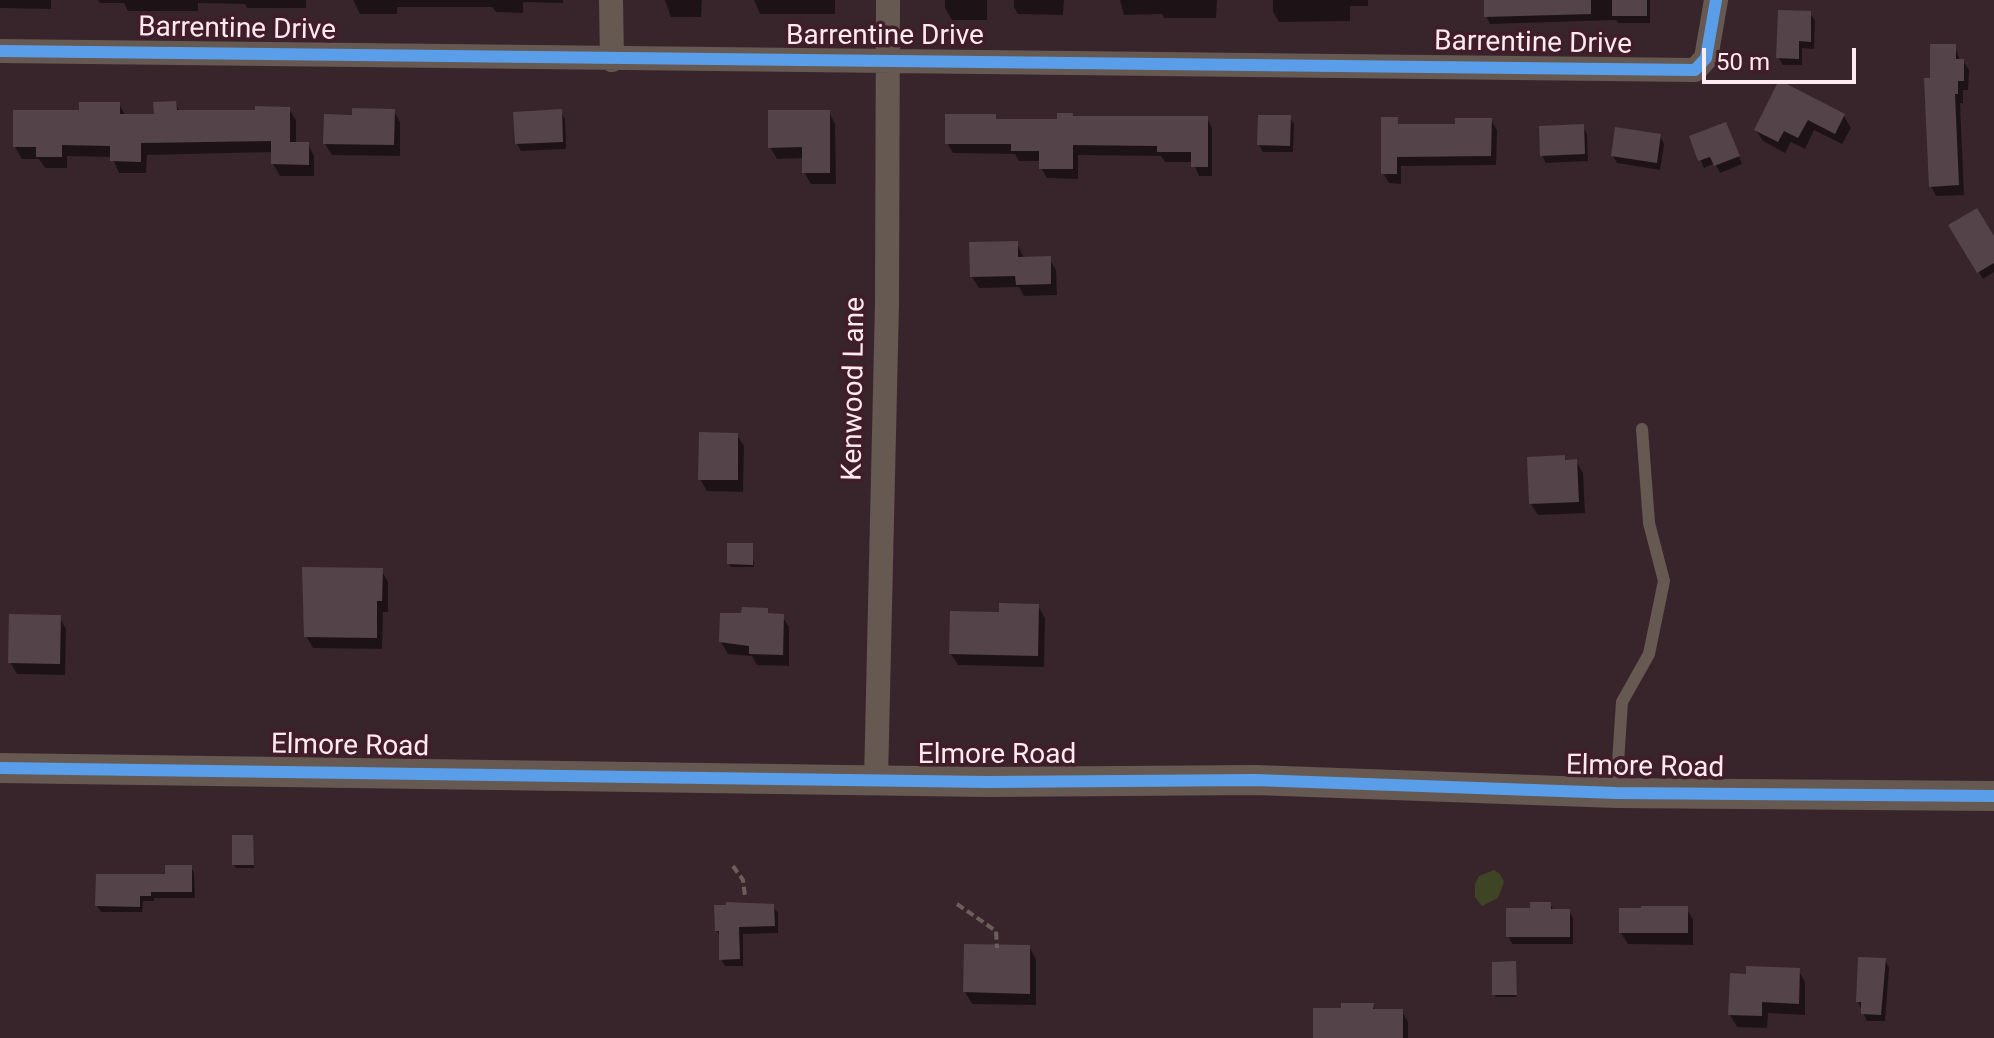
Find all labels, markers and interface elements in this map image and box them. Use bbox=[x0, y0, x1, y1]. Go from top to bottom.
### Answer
street label: Barrentine Drive bbox=[138, 11, 336, 49]
street label: Barrentine Drive bbox=[786, 20, 984, 54]
street label: Barrentine Drive bbox=[1434, 25, 1632, 63]
scale bar bbox=[1706, 32, 1860, 82]
text: 50 m bbox=[1716, 48, 1770, 76]
street label: Kenwood Lane bbox=[837, 297, 873, 481]
street label: Elmore Road bbox=[270, 729, 430, 765]
street label: Elmore Road bbox=[918, 739, 1076, 773]
street label: Elmore Road bbox=[1565, 750, 1725, 786]

